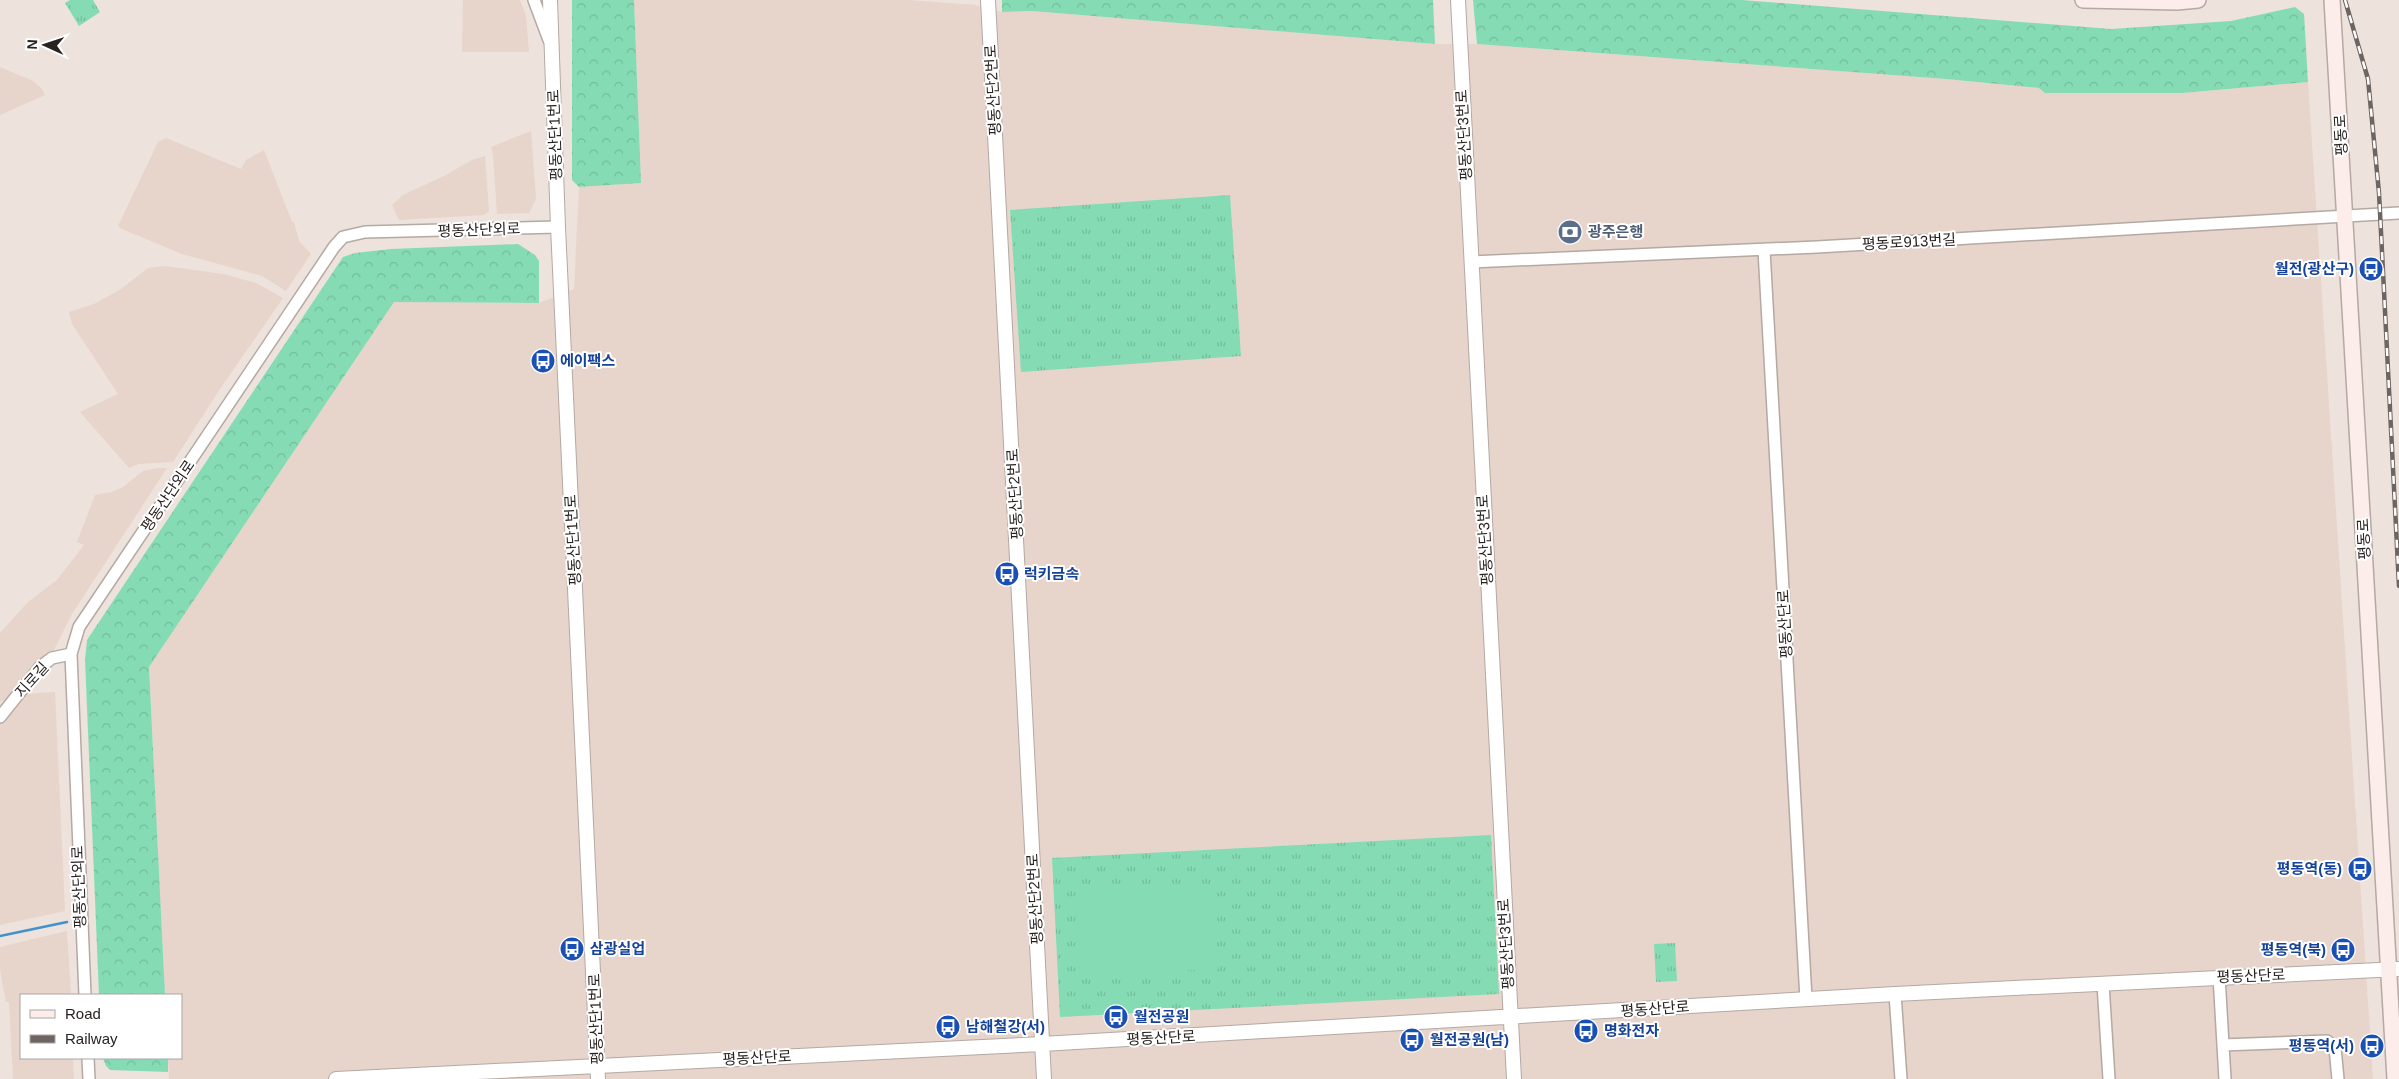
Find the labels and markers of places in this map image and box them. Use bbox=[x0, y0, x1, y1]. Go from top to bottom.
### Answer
bank icon: 광주은행 bbox=[1557, 219, 1583, 245]
place label: 광주은행 bbox=[1588, 223, 1643, 240]
bus stop icon: 월전(광산구) bbox=[2358, 256, 2384, 282]
place label: 월전(광산구) bbox=[2275, 260, 2354, 277]
bus stop icon: 에이팩스 bbox=[530, 348, 556, 374]
place label: 에이팩스 bbox=[560, 352, 615, 369]
bus stop icon: 럭키금속 bbox=[994, 561, 1020, 587]
place label: 럭키금속 bbox=[1024, 565, 1079, 582]
bus stop icon: 평동역(동) bbox=[2347, 856, 2373, 882]
place label: 평동역(동) bbox=[2277, 860, 2342, 877]
bus stop icon: 삼광실업 bbox=[559, 936, 585, 962]
bus stop icon: 평동역(북) bbox=[2330, 937, 2356, 963]
place label: 삼광실업 bbox=[590, 940, 645, 957]
place label: 평동역(북) bbox=[2261, 941, 2326, 958]
bus stop icon: 월전공원 bbox=[1103, 1004, 1129, 1030]
place label: 월전공원 bbox=[1134, 1008, 1189, 1025]
bus stop icon: 남해철강(서) bbox=[935, 1014, 961, 1040]
place label: 남해철강(서) bbox=[966, 1018, 1045, 1035]
bus stop icon: 명화전자 bbox=[1573, 1018, 1599, 1044]
place label: 명화전자 bbox=[1604, 1022, 1659, 1039]
bus stop icon: 월전공원(남) bbox=[1399, 1027, 1425, 1053]
place label: 월전공원(남) bbox=[1430, 1031, 1509, 1048]
bus stop icon: 평동역(서) bbox=[2359, 1033, 2385, 1059]
place label: 평동역(서) bbox=[2289, 1037, 2354, 1054]

